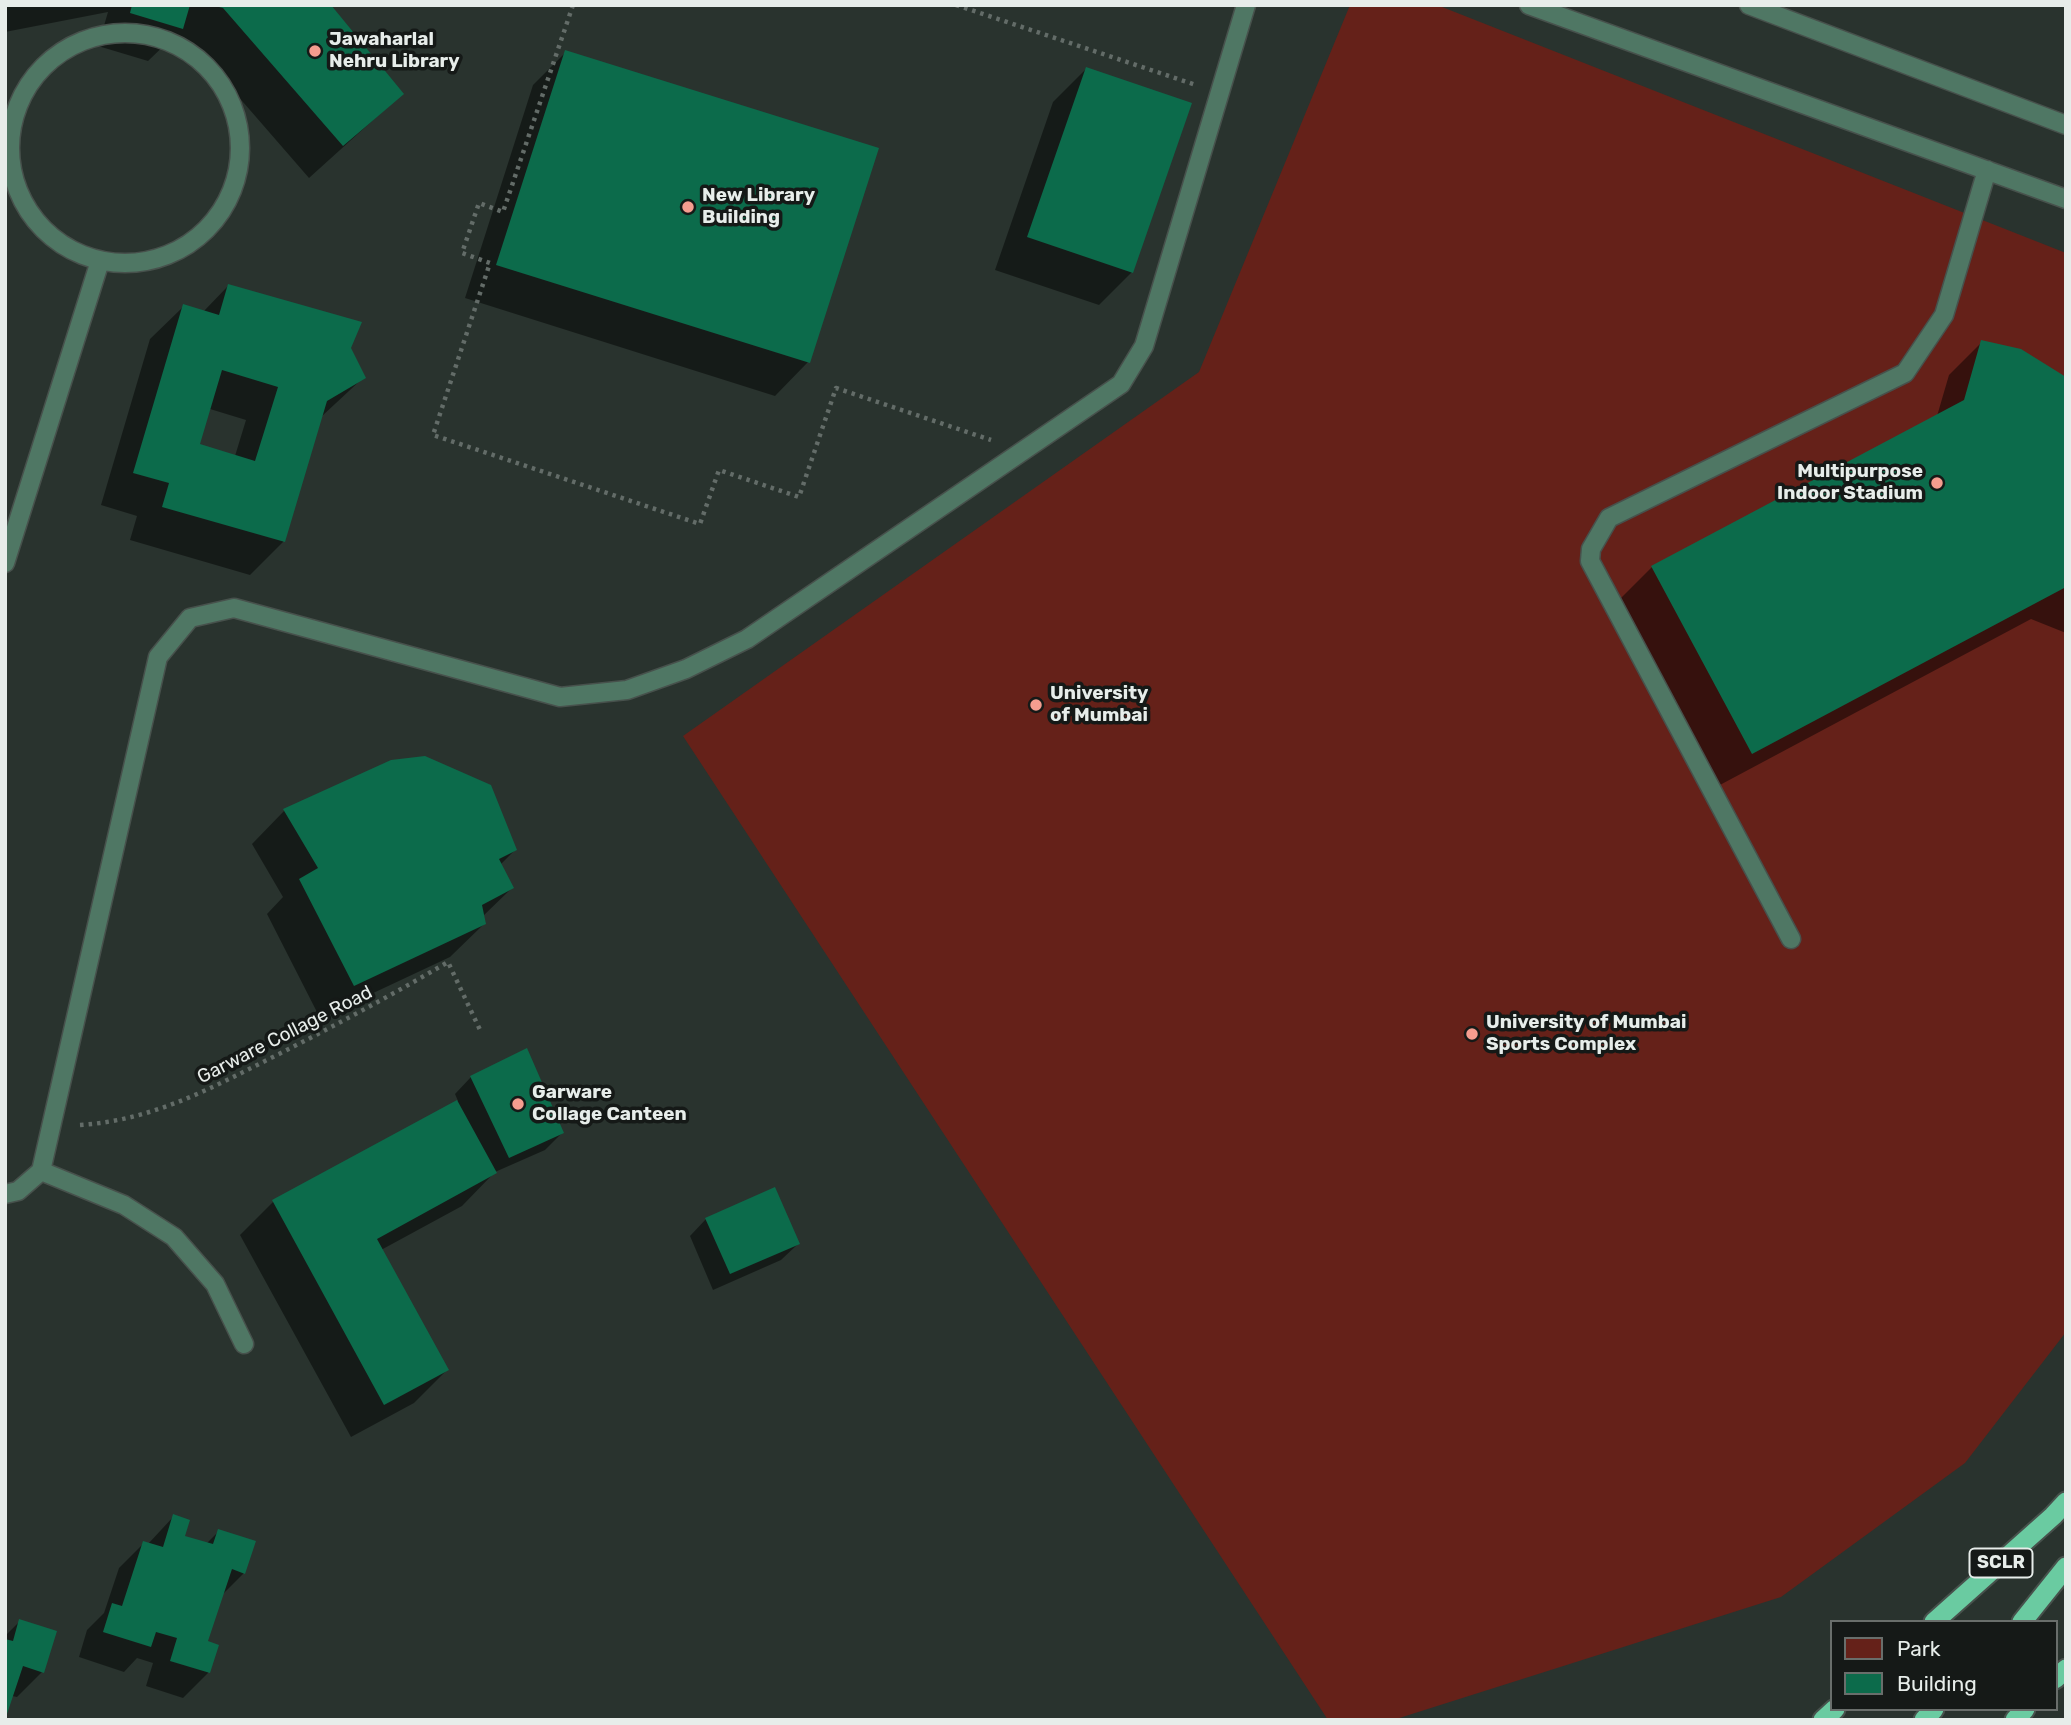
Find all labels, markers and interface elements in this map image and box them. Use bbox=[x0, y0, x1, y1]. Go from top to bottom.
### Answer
place label: Jawaharlal Nehru Library bbox=[329, 29, 460, 73]
marker: Jawaharlal Nehru Library bbox=[307, 43, 323, 59]
place label: New Library Building bbox=[702, 185, 815, 229]
marker: New Library Building bbox=[680, 199, 696, 215]
place label: Multipurpose Indoor Stadium bbox=[1777, 461, 1923, 505]
marker: Multipurpose Indoor Stadium bbox=[1929, 475, 1945, 491]
place label: University of Mumbai bbox=[1050, 683, 1148, 727]
marker: University of Mumbai bbox=[1028, 697, 1044, 713]
street label: Garware Collage Road bbox=[194, 981, 376, 1089]
place label: University of Mumbai Sports Complex bbox=[1486, 1012, 1686, 1056]
marker: University of Mumbai Sports Complex bbox=[1464, 1026, 1480, 1042]
place label: Garware Collage Canteen bbox=[532, 1082, 687, 1126]
marker: Garware Collage Canteen bbox=[510, 1096, 526, 1112]
road number: SCLR bbox=[1969, 1548, 2032, 1578]
legend bbox=[1829, 1620, 2057, 1711]
text: Park bbox=[1897, 1636, 1941, 1661]
text: Building bbox=[1897, 1671, 1977, 1696]

